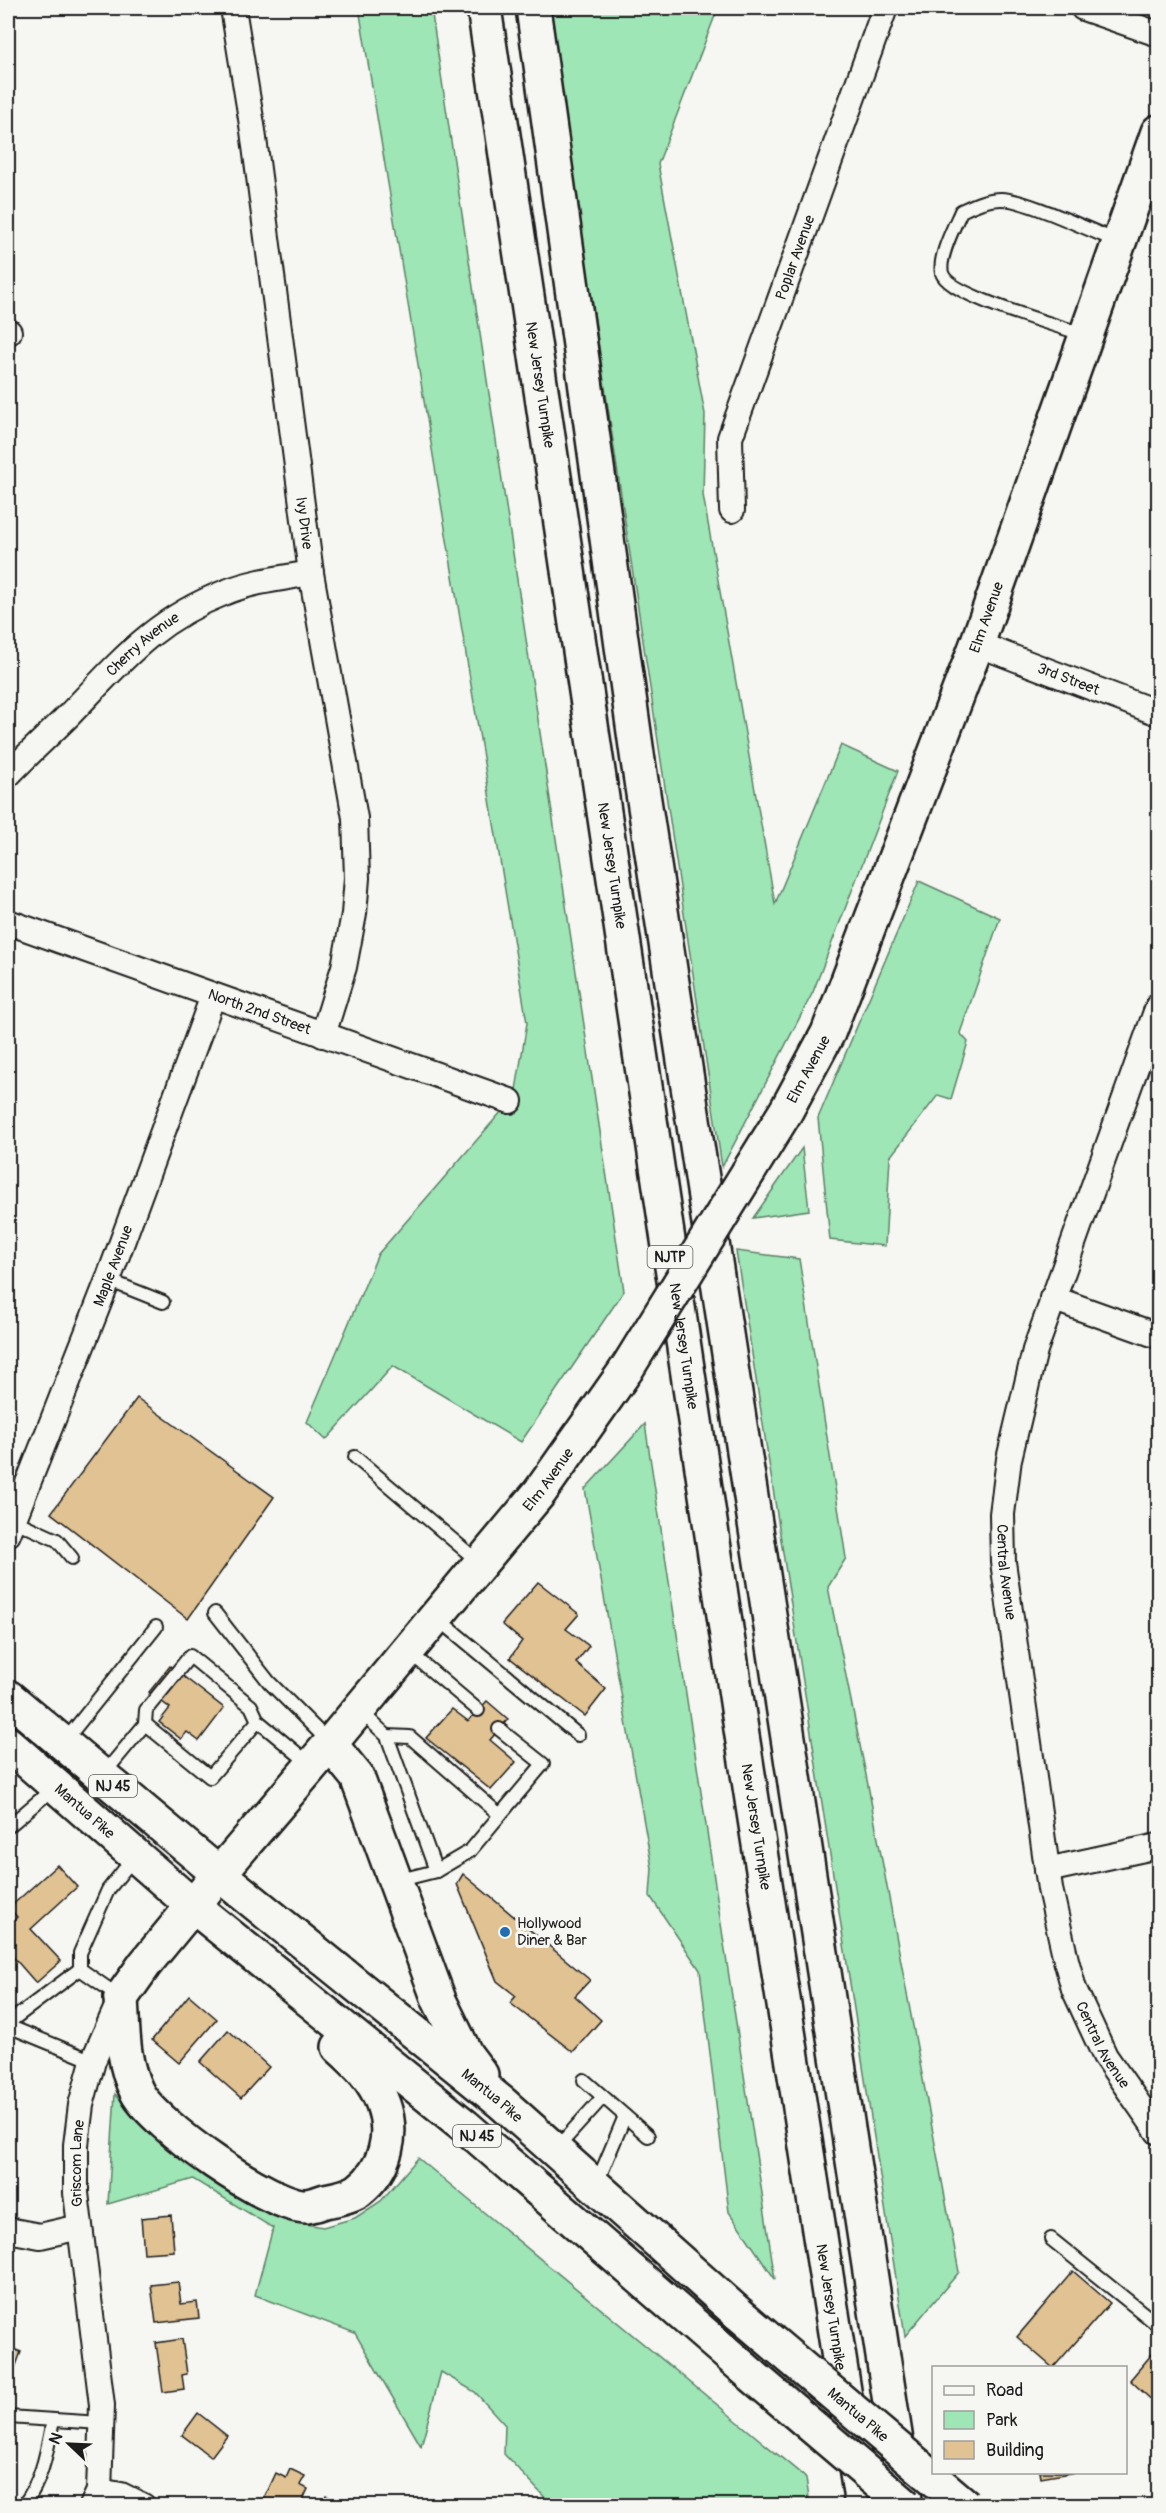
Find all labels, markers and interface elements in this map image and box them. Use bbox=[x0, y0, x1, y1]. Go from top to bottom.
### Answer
street label: Poplar Avenue bbox=[771, 212, 819, 302]
street label: New Jersey Turnpike bbox=[521, 320, 559, 450]
street label: Ivy Drive bbox=[292, 496, 317, 551]
street label: Elm Avenue bbox=[965, 579, 1008, 656]
street label: Cherry Avenue bbox=[102, 608, 183, 680]
street label: 3rd Street bbox=[1035, 658, 1103, 700]
street label: New Jersey Turnpike bbox=[593, 801, 631, 931]
street label: North 2nd Street bbox=[205, 985, 315, 1039]
street label: Elm Avenue bbox=[783, 1031, 835, 1106]
street label: Maple Avenue bbox=[89, 1222, 137, 1309]
road number: NJTP bbox=[648, 1246, 692, 1268]
street label: New Jersey Turnpike bbox=[665, 1282, 703, 1411]
street label: Elm Avenue bbox=[519, 1444, 578, 1515]
street label: Central Avenue bbox=[993, 1524, 1021, 1622]
street label: New Jersey Turnpike bbox=[737, 1762, 776, 1892]
road number: NJ 45 bbox=[89, 1775, 137, 1797]
street label: Mantua Pike bbox=[51, 1780, 119, 1843]
place label: Hollywood Diner & Bar bbox=[517, 1914, 588, 1950]
marker: Hollywood Diner & Bar bbox=[498, 1925, 512, 1939]
street label: Central Avenue bbox=[1072, 1999, 1134, 2092]
street label: Mantua Pike bbox=[458, 2064, 527, 2127]
street label: Griscom Lane bbox=[66, 2118, 89, 2208]
road number: NJ 45 bbox=[453, 2125, 501, 2147]
street label: New Jersey Turnpike bbox=[812, 2243, 850, 2372]
legend bbox=[932, 2366, 1127, 2474]
text: Road bbox=[986, 2379, 1023, 2402]
street label: Mantua Pike bbox=[824, 2384, 893, 2446]
text: Park bbox=[986, 2409, 1018, 2432]
north arrow bbox=[39, 2414, 99, 2474]
text: N bbox=[45, 2429, 68, 2447]
text: Building bbox=[986, 2439, 1044, 2462]

